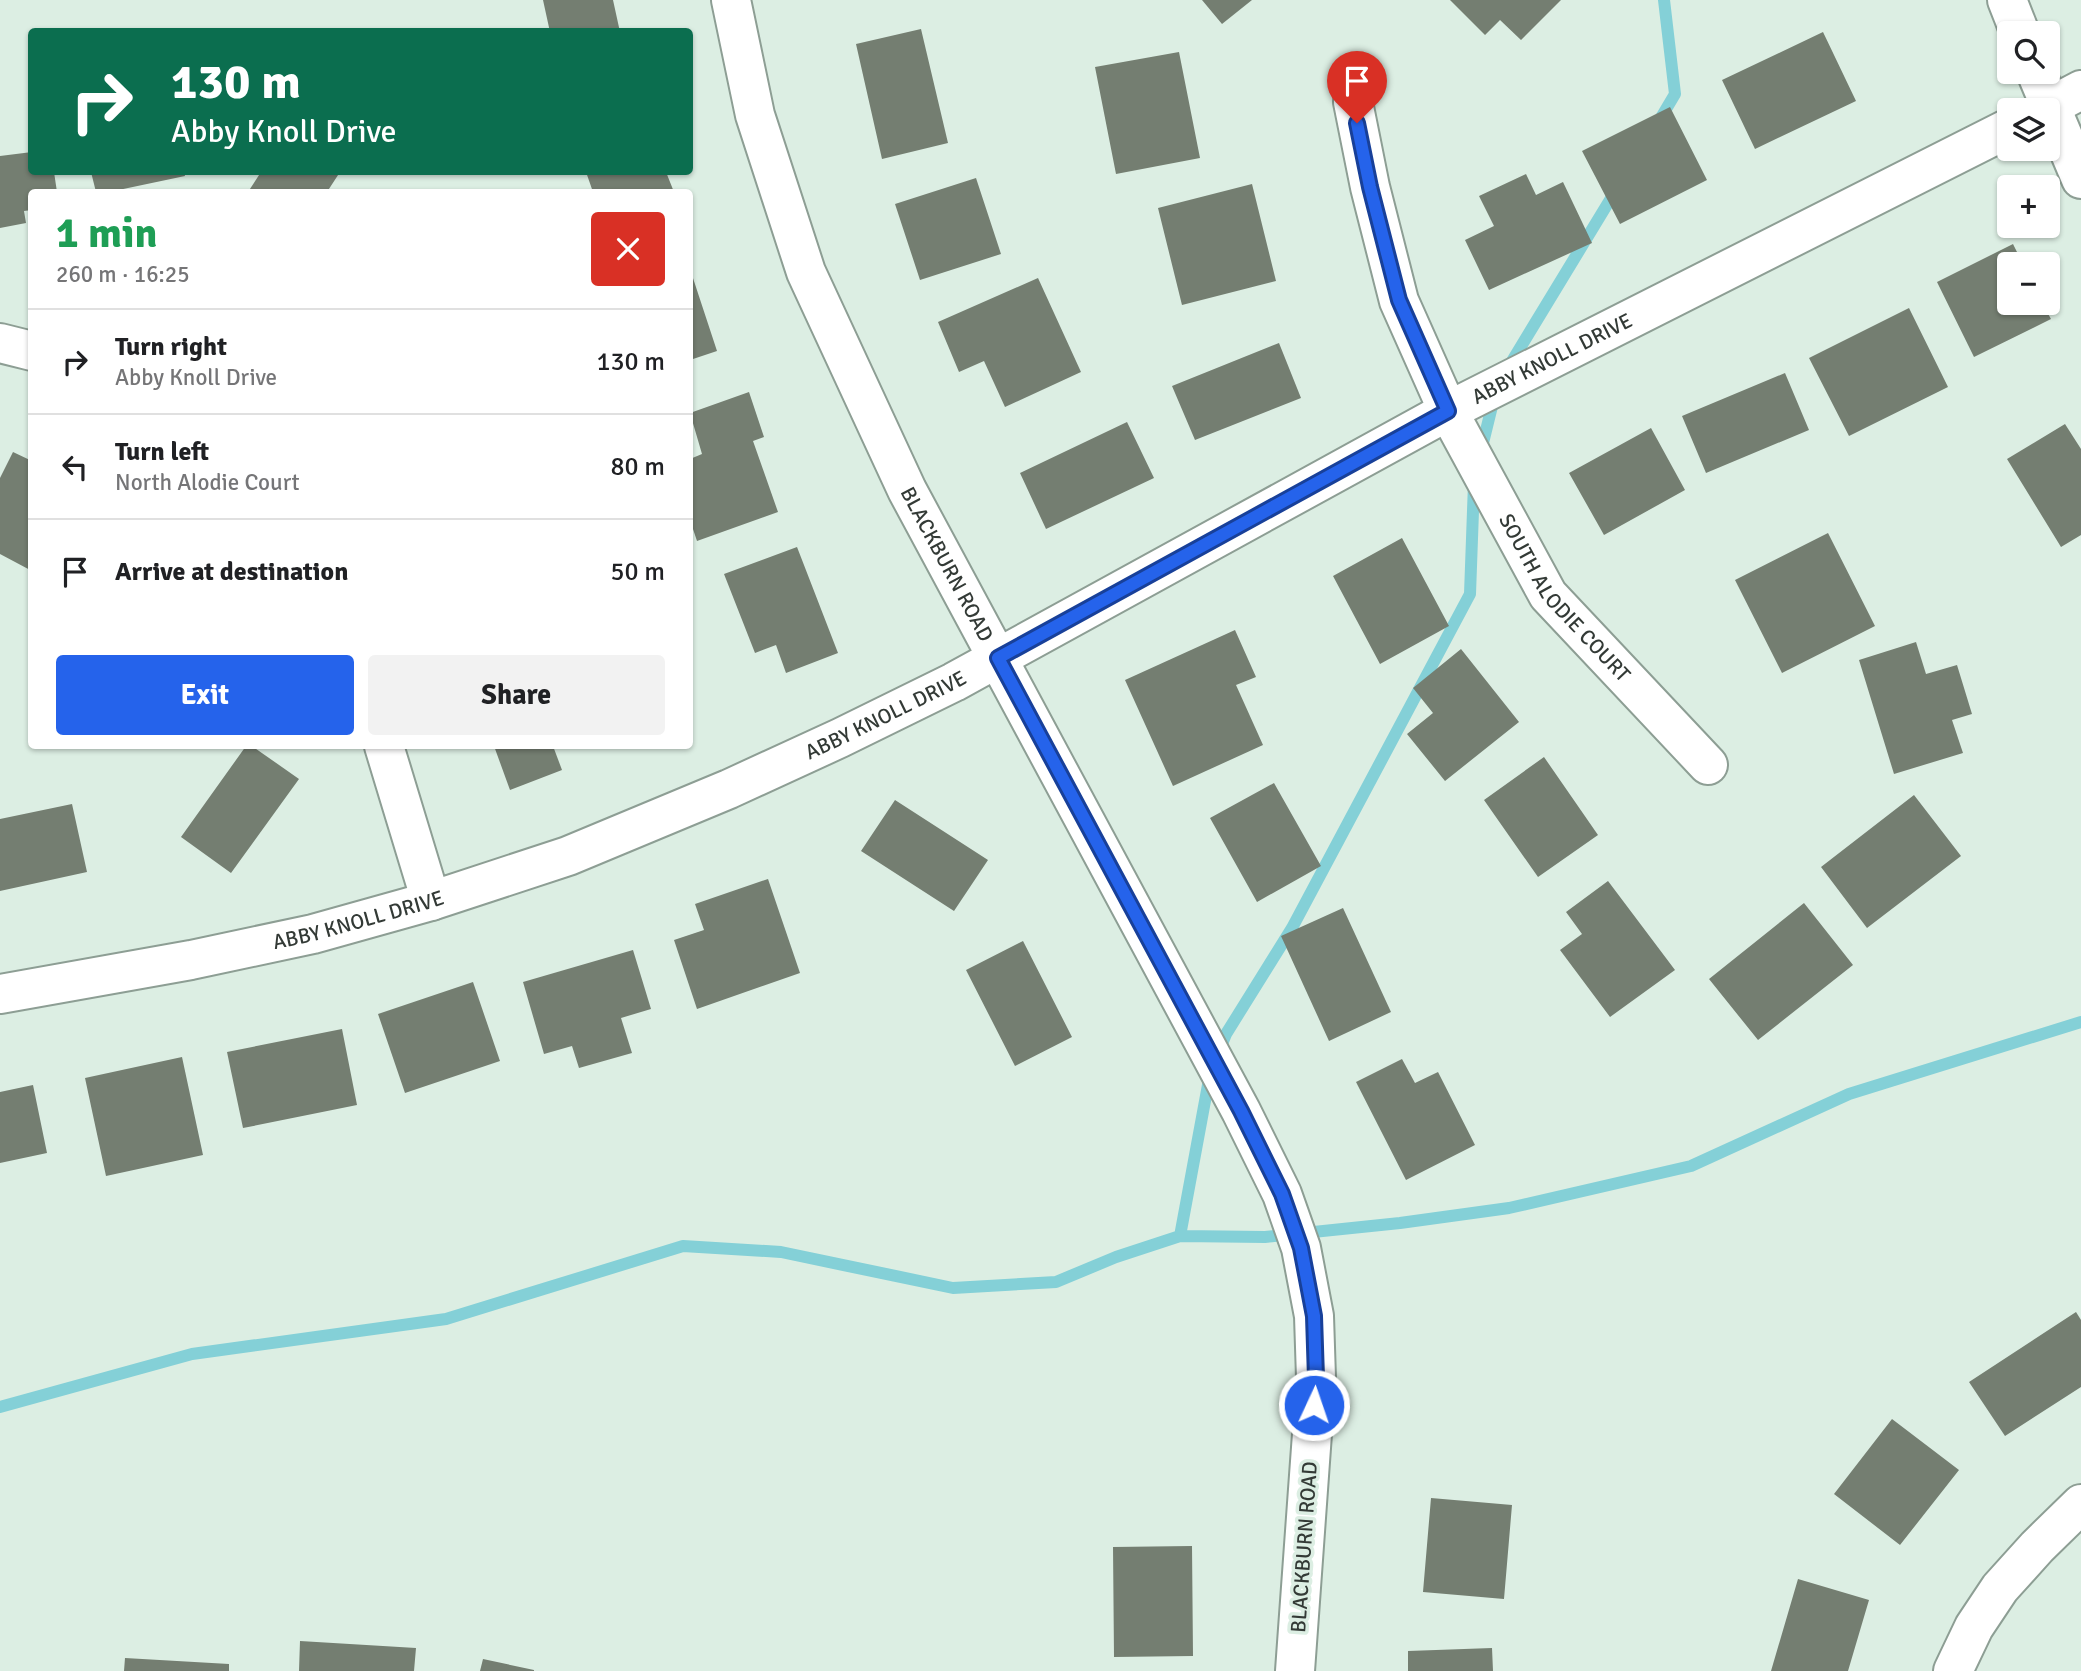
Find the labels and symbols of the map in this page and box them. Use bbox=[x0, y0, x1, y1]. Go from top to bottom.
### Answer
pin bbox=[1327, 51, 1387, 123]
street label: ABBY KNOLL DRIVE bbox=[1468, 307, 1637, 410]
street label: BLACKBURN ROAD bbox=[895, 482, 999, 646]
street label: SOUTH ALODIE COURT bbox=[1493, 509, 1636, 688]
street label: ABBY KNOLL DRIVE bbox=[801, 665, 971, 765]
street label: ABBY KNOLL DRIVE bbox=[270, 885, 447, 955]
position arrow bbox=[1277, 1368, 1351, 1442]
street label: BLACKBURN ROAD bbox=[1285, 1460, 1323, 1634]

